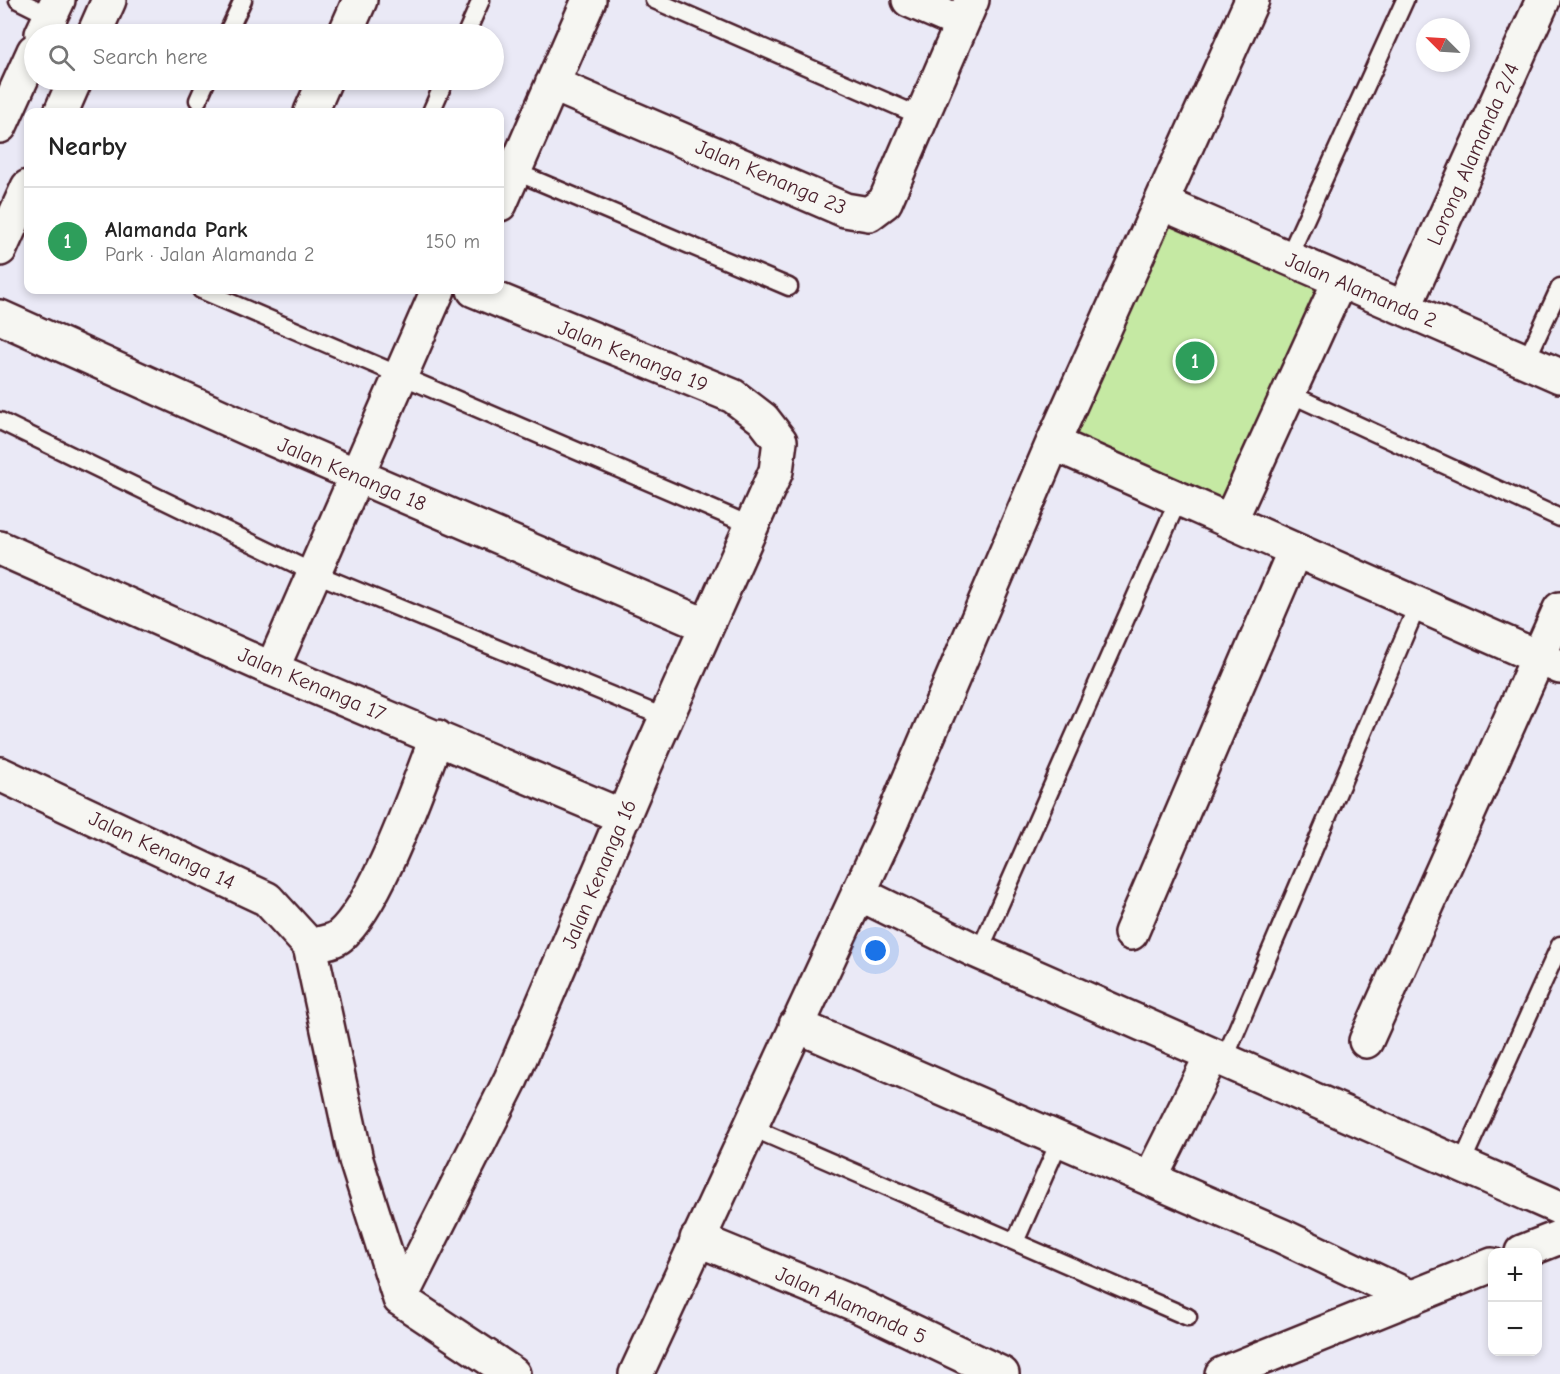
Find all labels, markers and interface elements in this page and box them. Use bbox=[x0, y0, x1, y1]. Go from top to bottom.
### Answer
north arrow bbox=[1416, 18, 1470, 72]
search box bbox=[24, 24, 504, 90]
icon: search bbox=[45, 41, 78, 74]
text: Search here bbox=[93, 44, 208, 70]
street label: Lorong Alamanda 2/4 bbox=[1422, 59, 1524, 249]
text: Nearby bbox=[48, 132, 127, 162]
street label: Jalan Kenanga 23 bbox=[692, 134, 850, 220]
text: Alamanda Park bbox=[105, 217, 248, 243]
text: 1 bbox=[64, 230, 71, 253]
text: 150 m bbox=[426, 230, 480, 253]
text: Park · Jalan Alamanda 2 bbox=[105, 243, 314, 266]
street label: Jalan Alamanda 2 bbox=[1282, 247, 1440, 333]
street label: Jalan Kenanga 19 bbox=[555, 315, 711, 397]
pin: 1 bbox=[1176, 338, 1214, 384]
street label: Jalan Kenanga 18 bbox=[274, 432, 430, 516]
street label: Jalan Kenanga 17 bbox=[235, 642, 389, 726]
street label: Jalan Kenanga 16 bbox=[557, 796, 641, 952]
street label: Jalan Kenanga 14 bbox=[85, 806, 239, 894]
your location bbox=[861, 936, 890, 965]
map controls bbox=[1488, 1248, 1542, 1356]
button: + bbox=[1488, 1248, 1542, 1302]
street label: Jalan Alamanda 5 bbox=[772, 1261, 930, 1349]
button: − bbox=[1488, 1302, 1542, 1356]

